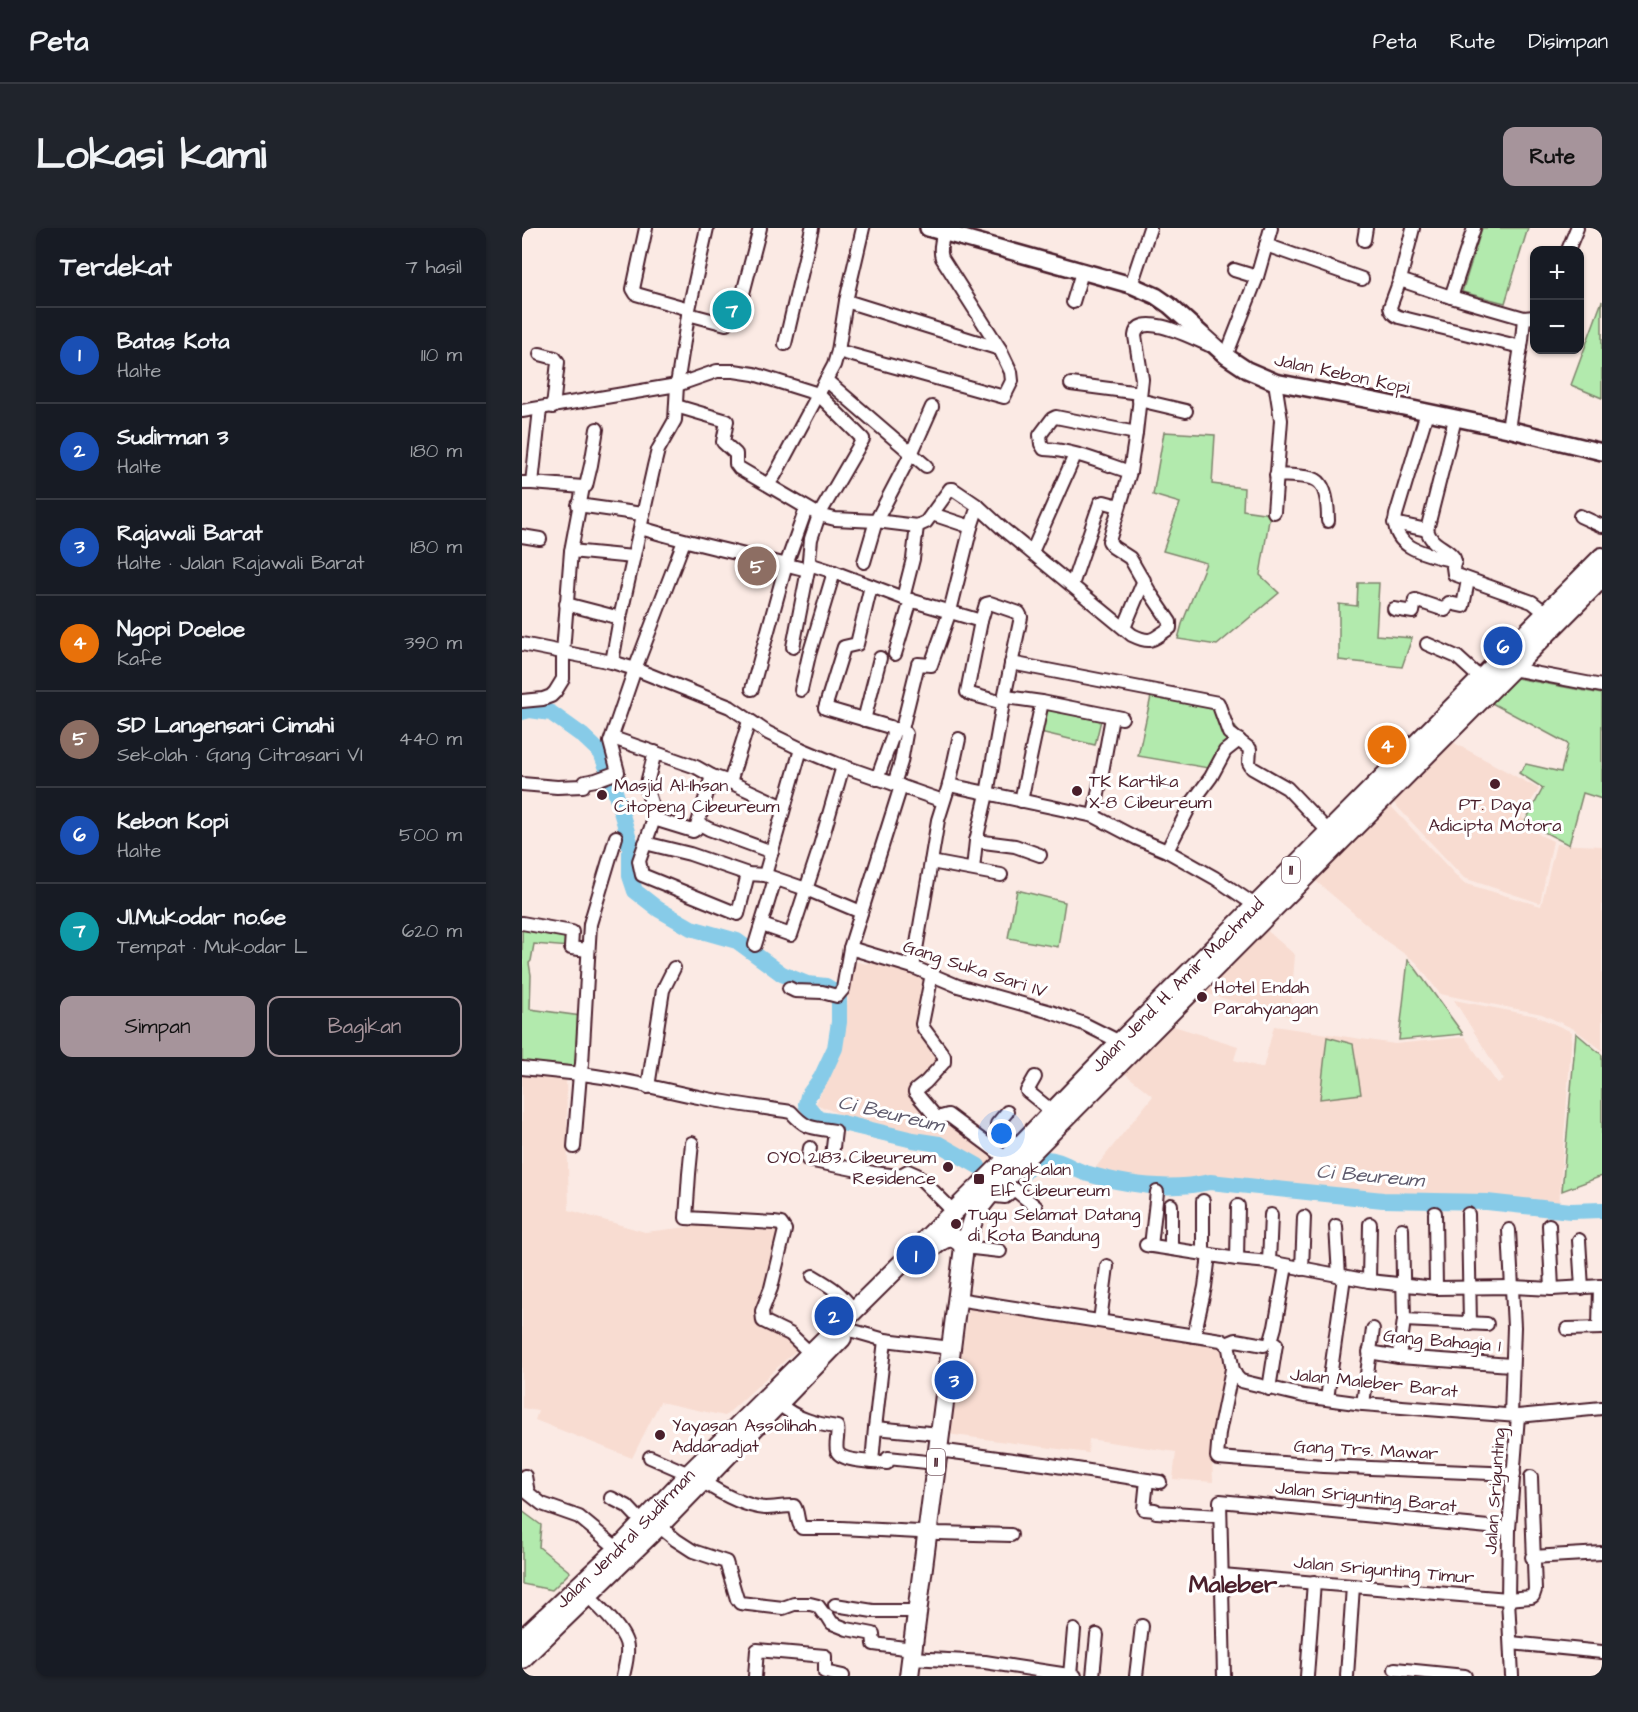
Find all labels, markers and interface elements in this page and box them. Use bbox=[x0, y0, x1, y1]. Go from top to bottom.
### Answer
text: Peta bbox=[30, 22, 89, 61]
text: Peta bbox=[1373, 27, 1417, 56]
text: Rute bbox=[1450, 27, 1495, 56]
text: Disimpan bbox=[1528, 27, 1608, 56]
text: Lokasi kami bbox=[36, 127, 266, 185]
button: Rute bbox=[1503, 127, 1602, 186]
map controls bbox=[1530, 246, 1584, 354]
button: + bbox=[1530, 246, 1584, 300]
text: Terdekat bbox=[60, 249, 172, 285]
text: 7 hasil bbox=[405, 253, 462, 281]
pin: 7 bbox=[712, 288, 752, 332]
button: − bbox=[1530, 300, 1584, 354]
text: Batas Kota bbox=[117, 326, 230, 357]
text: 1 bbox=[78, 341, 81, 369]
text: 110 m bbox=[421, 341, 462, 369]
street label: Jalan Kebon Kopi bbox=[1272, 347, 1412, 401]
text: Halte bbox=[117, 357, 161, 385]
text: Sudirman 3 bbox=[117, 422, 228, 453]
text: 2 bbox=[74, 437, 85, 465]
text: 180 m bbox=[410, 437, 462, 465]
text: Halte bbox=[117, 453, 161, 481]
text: Rajawali Barat bbox=[117, 518, 263, 549]
text: 3 bbox=[74, 533, 85, 561]
text: 180 m bbox=[410, 533, 462, 561]
pin: 5 bbox=[738, 544, 776, 588]
text: Halte · Jalan Rajawali Barat bbox=[117, 549, 365, 577]
text: Ngopi Doeloe bbox=[117, 614, 245, 645]
pin: 6 bbox=[1484, 624, 1522, 668]
text: 4 bbox=[73, 629, 86, 657]
text: 390 m bbox=[404, 629, 462, 657]
text: Kafe bbox=[117, 645, 162, 673]
text: SD Langensari Cimahi bbox=[117, 710, 334, 741]
pin: 4 bbox=[1368, 722, 1406, 768]
text: 5 bbox=[72, 725, 87, 753]
text: 440 m bbox=[399, 725, 462, 753]
text: Sekolah · Gang Citrasari VI bbox=[117, 741, 363, 769]
place label: TK Kartika X-8 Cibeureum bbox=[1089, 769, 1212, 815]
place label: Masjid Al-Ihsan Citopeng Cibeureum bbox=[614, 773, 779, 820]
marker: PT. Daya Adicipta Motora bbox=[1488, 777, 1502, 791]
marker: TK Kartika X-8 Cibeureum bbox=[1070, 784, 1084, 798]
marker: Masjid Al-Ihsan Citopeng Cibeureum bbox=[595, 788, 609, 802]
place label: PT. Daya Adicipta Motora bbox=[1429, 792, 1561, 838]
text: Kebon Kopi bbox=[117, 806, 228, 837]
text: 6 bbox=[73, 821, 86, 849]
text: 500 m bbox=[399, 821, 462, 849]
text: Halte bbox=[117, 837, 161, 865]
road number: 11 bbox=[1282, 857, 1300, 883]
street label: Jalan Jend. H. Amir Machmud bbox=[1085, 892, 1269, 1078]
text: Jl.Mukodar no.6e bbox=[117, 902, 286, 933]
text: 7 bbox=[73, 917, 86, 945]
text: 620 m bbox=[402, 917, 462, 945]
text: Tempat · Mukodar L bbox=[117, 933, 308, 961]
street label: Gang Suka Sari IV bbox=[900, 934, 1050, 1005]
place label: Hotel Endah Parahyangan bbox=[1214, 975, 1318, 1022]
marker: Hotel Endah Parahyangan bbox=[1195, 990, 1209, 1004]
button: Simpan bbox=[60, 996, 255, 1057]
button: Bagikan bbox=[267, 996, 462, 1057]
water label: Ci Beureum bbox=[835, 1088, 949, 1140]
your location bbox=[987, 1119, 1016, 1148]
place label: OYO 2183 Cibeureum Residence bbox=[767, 1145, 936, 1191]
place label: Pangkalan Elf Cibeureum bbox=[991, 1157, 1110, 1203]
water label: Ci Beureum bbox=[1315, 1157, 1427, 1195]
marker: OYO 2183 Cibeureum Residence bbox=[941, 1160, 955, 1174]
marker: Pangkalan Elf Cibeureum bbox=[972, 1172, 986, 1186]
place label: Tugu Selamat Datang di Kota Bandung bbox=[968, 1202, 1140, 1249]
marker: Tugu Selamat Datang di Kota Bandung bbox=[949, 1217, 963, 1231]
pin: 1 bbox=[896, 1232, 936, 1278]
pin: 2 bbox=[814, 1294, 854, 1338]
street label: Gang Bahagia 1 bbox=[1382, 1323, 1502, 1360]
pin: 3 bbox=[934, 1358, 974, 1402]
street label: Jalan Maleber Barat bbox=[1289, 1362, 1460, 1404]
place label: Yayasan Assolihah Addaradjat bbox=[672, 1413, 817, 1459]
street label: Jalan Srigunting bbox=[1478, 1427, 1513, 1555]
marker: Yayasan Assolihah Addaradjat bbox=[653, 1428, 667, 1442]
street label: Gang Trs. Mawar bbox=[1293, 1434, 1439, 1467]
road number: 11 bbox=[927, 1449, 945, 1475]
street label: Jalan Jendral Sudirman bbox=[550, 1463, 700, 1614]
street label: Jalan Srigunting Barat bbox=[1274, 1475, 1459, 1520]
street label: Jalan Srigunting Timur bbox=[1293, 1550, 1475, 1591]
district label: Maleber bbox=[1189, 1568, 1278, 1602]

